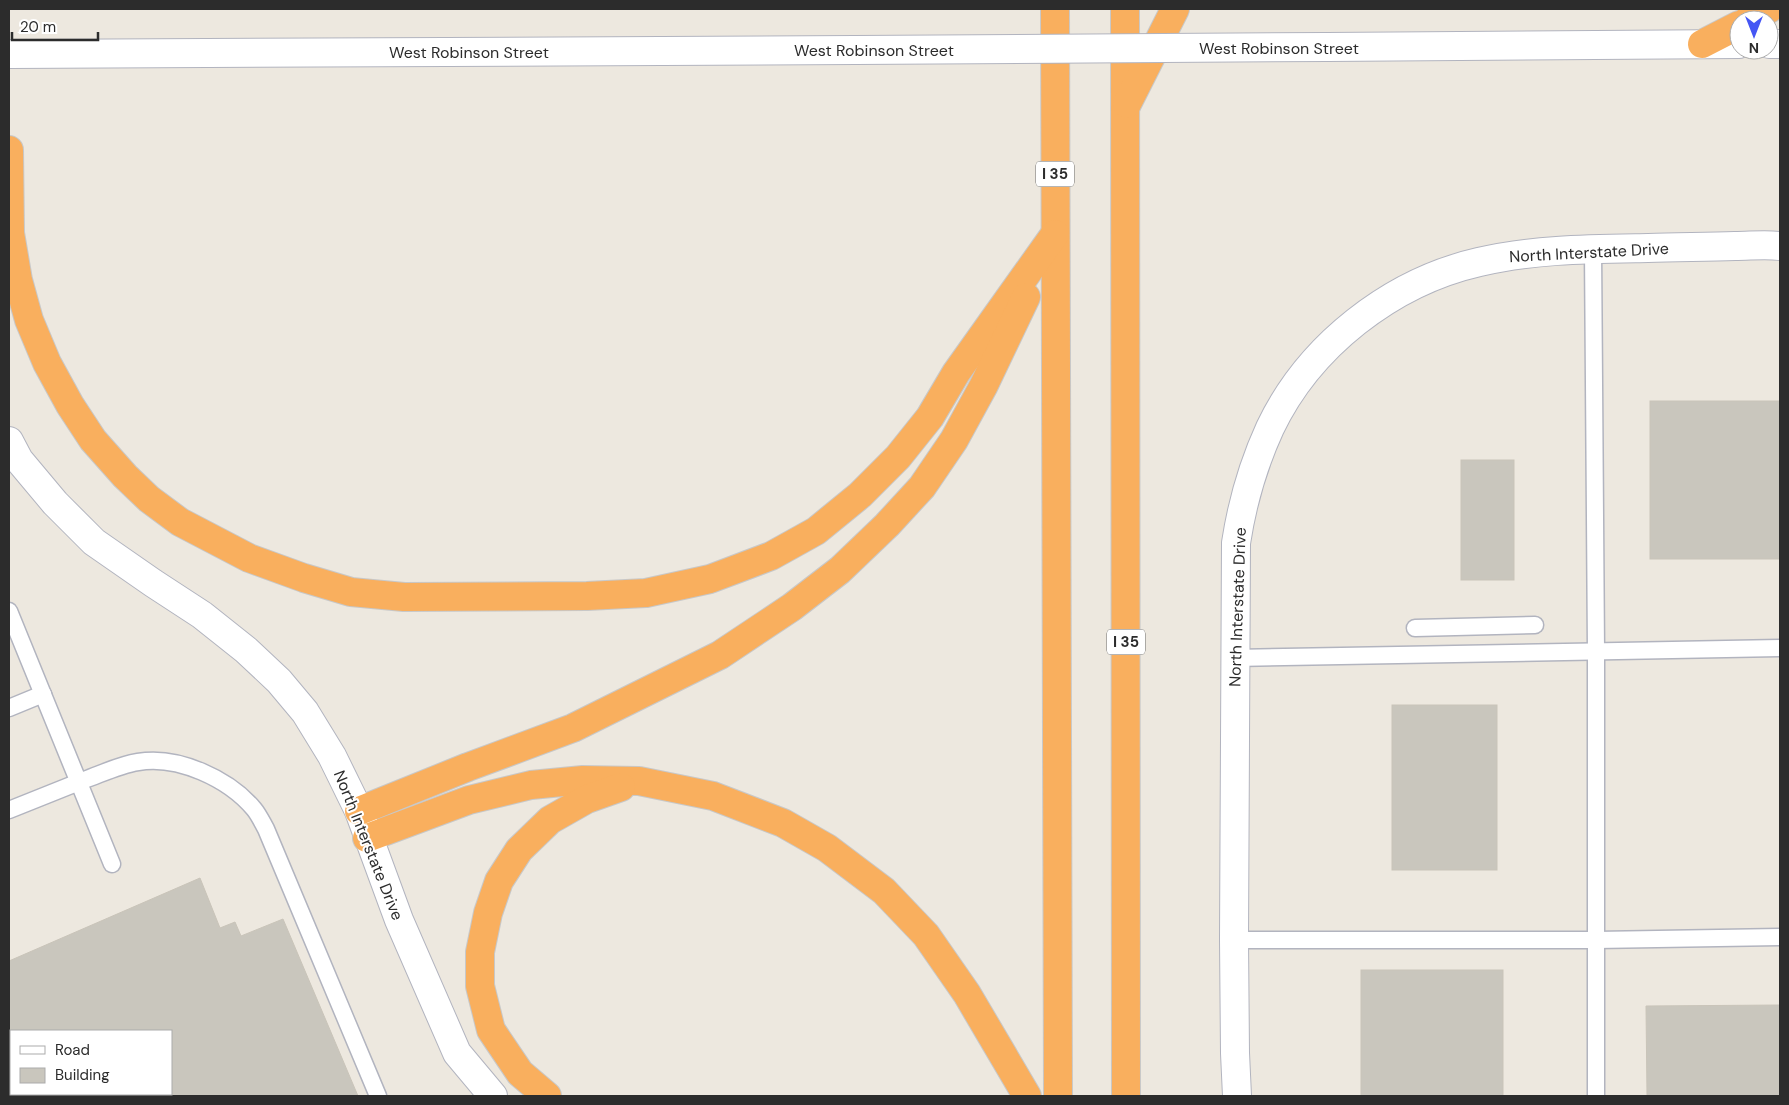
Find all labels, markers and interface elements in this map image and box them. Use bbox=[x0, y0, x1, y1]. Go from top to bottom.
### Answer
scale bar bbox=[12, 10, 99, 42]
north arrow bbox=[1729, 10, 1779, 60]
text: 20 m bbox=[20, 17, 56, 37]
street label: West Robinson Street bbox=[1199, 38, 1359, 59]
text: N bbox=[1749, 39, 1759, 57]
street label: West Robinson Street bbox=[794, 40, 954, 61]
street label: West Robinson Street bbox=[389, 42, 549, 63]
road number: I 35 bbox=[1036, 162, 1074, 186]
street label: North Interstate Drive bbox=[1509, 238, 1669, 267]
street label: North Interstate Drive bbox=[1224, 527, 1251, 687]
road number: I 35 bbox=[1107, 630, 1145, 654]
street label: North Interstate Drive bbox=[329, 767, 408, 923]
legend bbox=[10, 1030, 172, 1095]
text: Road bbox=[55, 1040, 90, 1060]
text: Building bbox=[55, 1065, 110, 1085]

